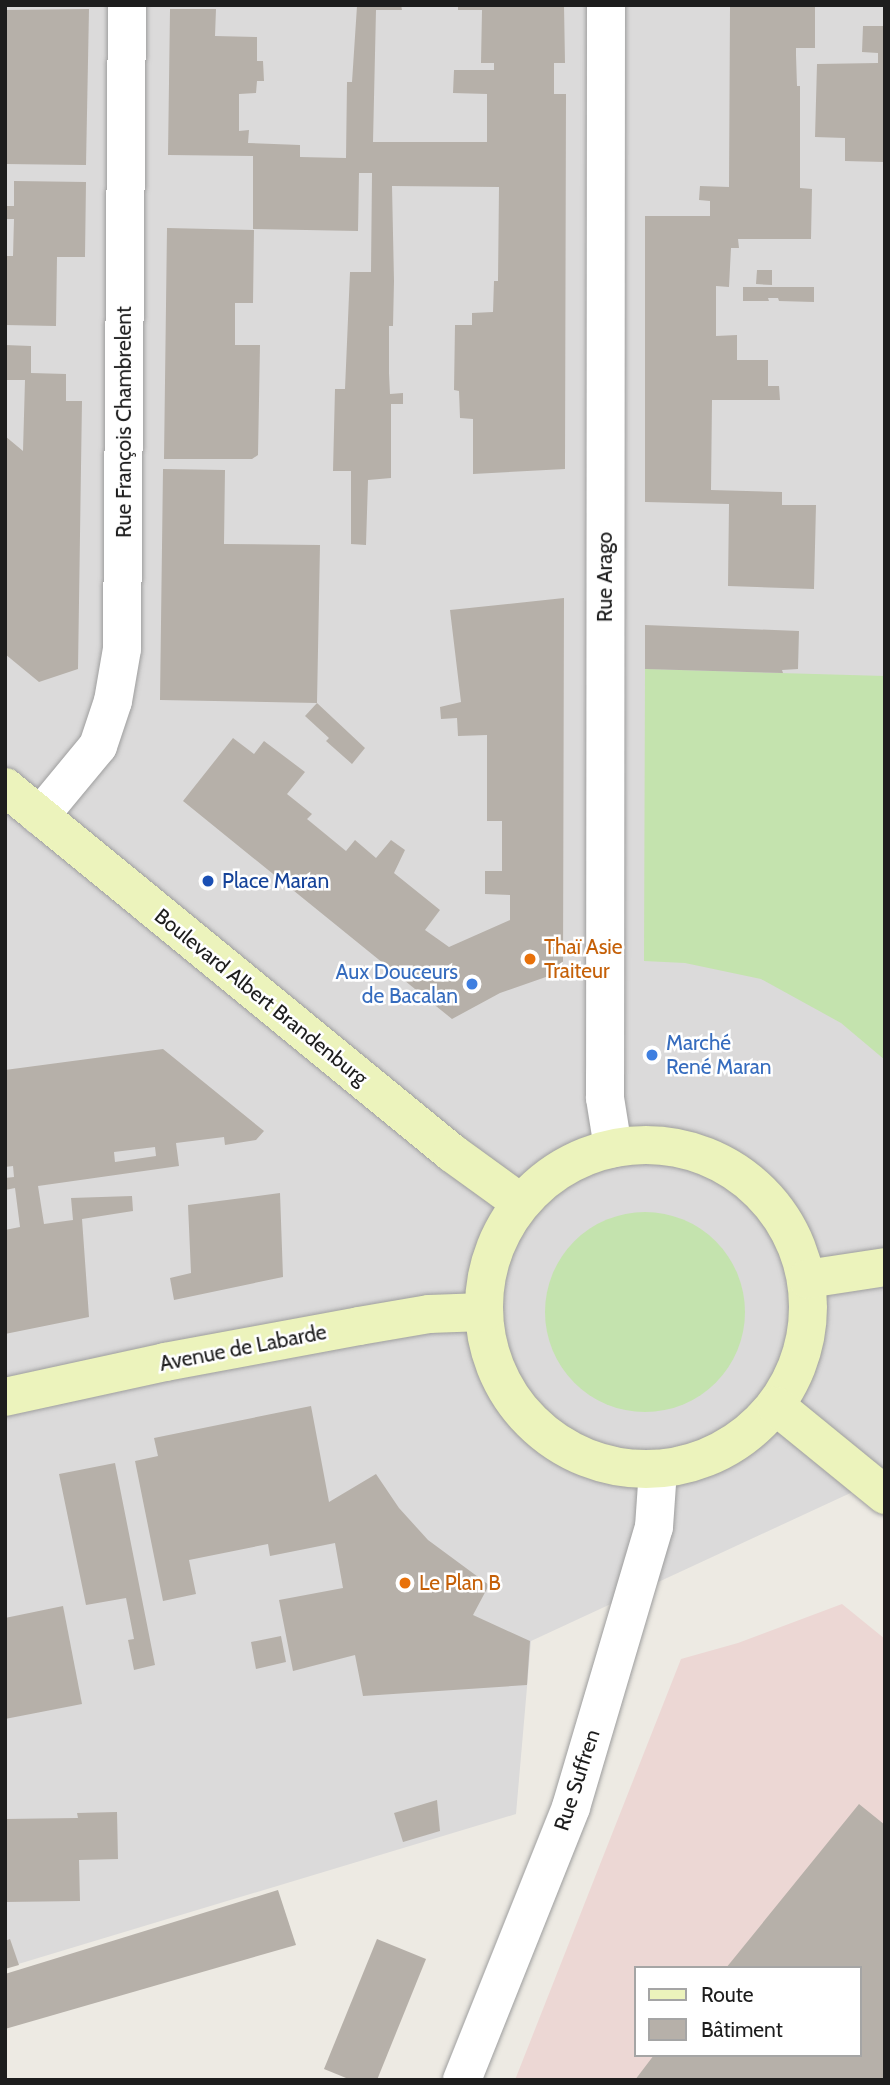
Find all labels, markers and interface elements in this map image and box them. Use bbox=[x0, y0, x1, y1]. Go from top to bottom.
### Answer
street label: Rue François Chambrelent bbox=[111, 306, 137, 538]
street label: Rue Arago bbox=[592, 532, 618, 622]
place label: Place Maran bbox=[222, 868, 329, 894]
marker: Place Maran bbox=[200, 873, 216, 889]
street label: Boulevard Albert Brandenburg bbox=[149, 903, 373, 1091]
place label: Thaï Asie Traiteur bbox=[544, 934, 623, 984]
marker: Thaï Asie Traiteur bbox=[522, 951, 538, 967]
place label: Aux Douceurs de Bacalan bbox=[335, 959, 458, 1009]
marker: Aux Douceurs de Bacalan bbox=[464, 976, 480, 992]
place label: Marché René Maran bbox=[666, 1030, 772, 1080]
marker: Marché René Maran bbox=[644, 1047, 660, 1063]
street label: Avenue de Labarde bbox=[157, 1319, 329, 1377]
place label: Le Plan B bbox=[419, 1570, 501, 1596]
marker: Le Plan B bbox=[397, 1575, 413, 1591]
street label: Rue Suffren bbox=[549, 1726, 605, 1834]
legend bbox=[634, 1966, 862, 2057]
text: Route bbox=[701, 1982, 754, 2007]
text: Bâtiment bbox=[701, 2017, 783, 2042]

